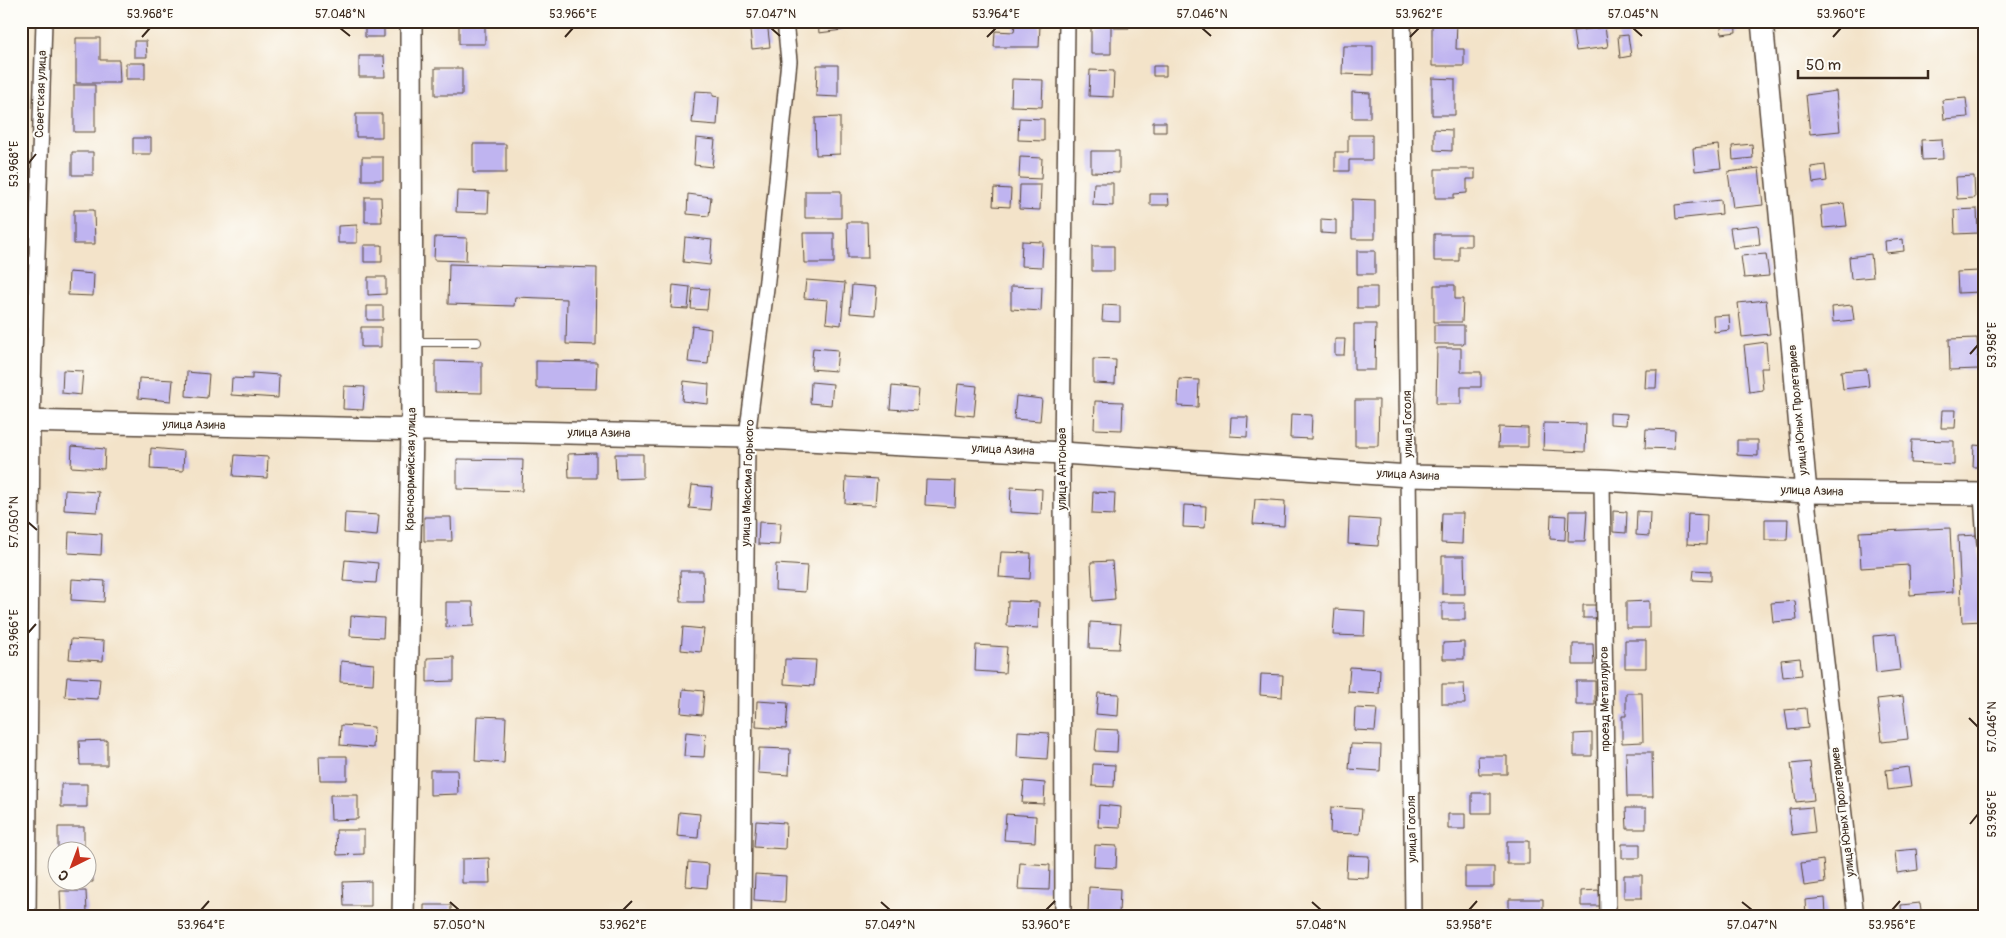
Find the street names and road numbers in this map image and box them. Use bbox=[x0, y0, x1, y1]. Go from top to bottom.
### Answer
street label: Советская улица bbox=[32, 50, 50, 138]
street label: улица Юных Пролетариев bbox=[1785, 344, 1811, 477]
street label: улица Гоголя bbox=[1400, 390, 1416, 459]
street label: Красноармейская улица bbox=[402, 407, 420, 531]
street label: улица Азина bbox=[161, 417, 226, 433]
street label: улица Максима Горького bbox=[738, 419, 758, 548]
street label: улица Азина bbox=[566, 425, 631, 441]
street label: улица Антонова bbox=[1055, 427, 1070, 511]
street label: улица Азина bbox=[970, 441, 1035, 459]
street label: улица Азина bbox=[1375, 466, 1440, 484]
street label: улица Азина bbox=[1779, 482, 1844, 500]
street label: проезд Металлургов bbox=[1597, 646, 1613, 752]
street label: улица Юных Пролетариев bbox=[1828, 746, 1859, 879]
street label: улица Гоголя bbox=[1404, 795, 1420, 864]

